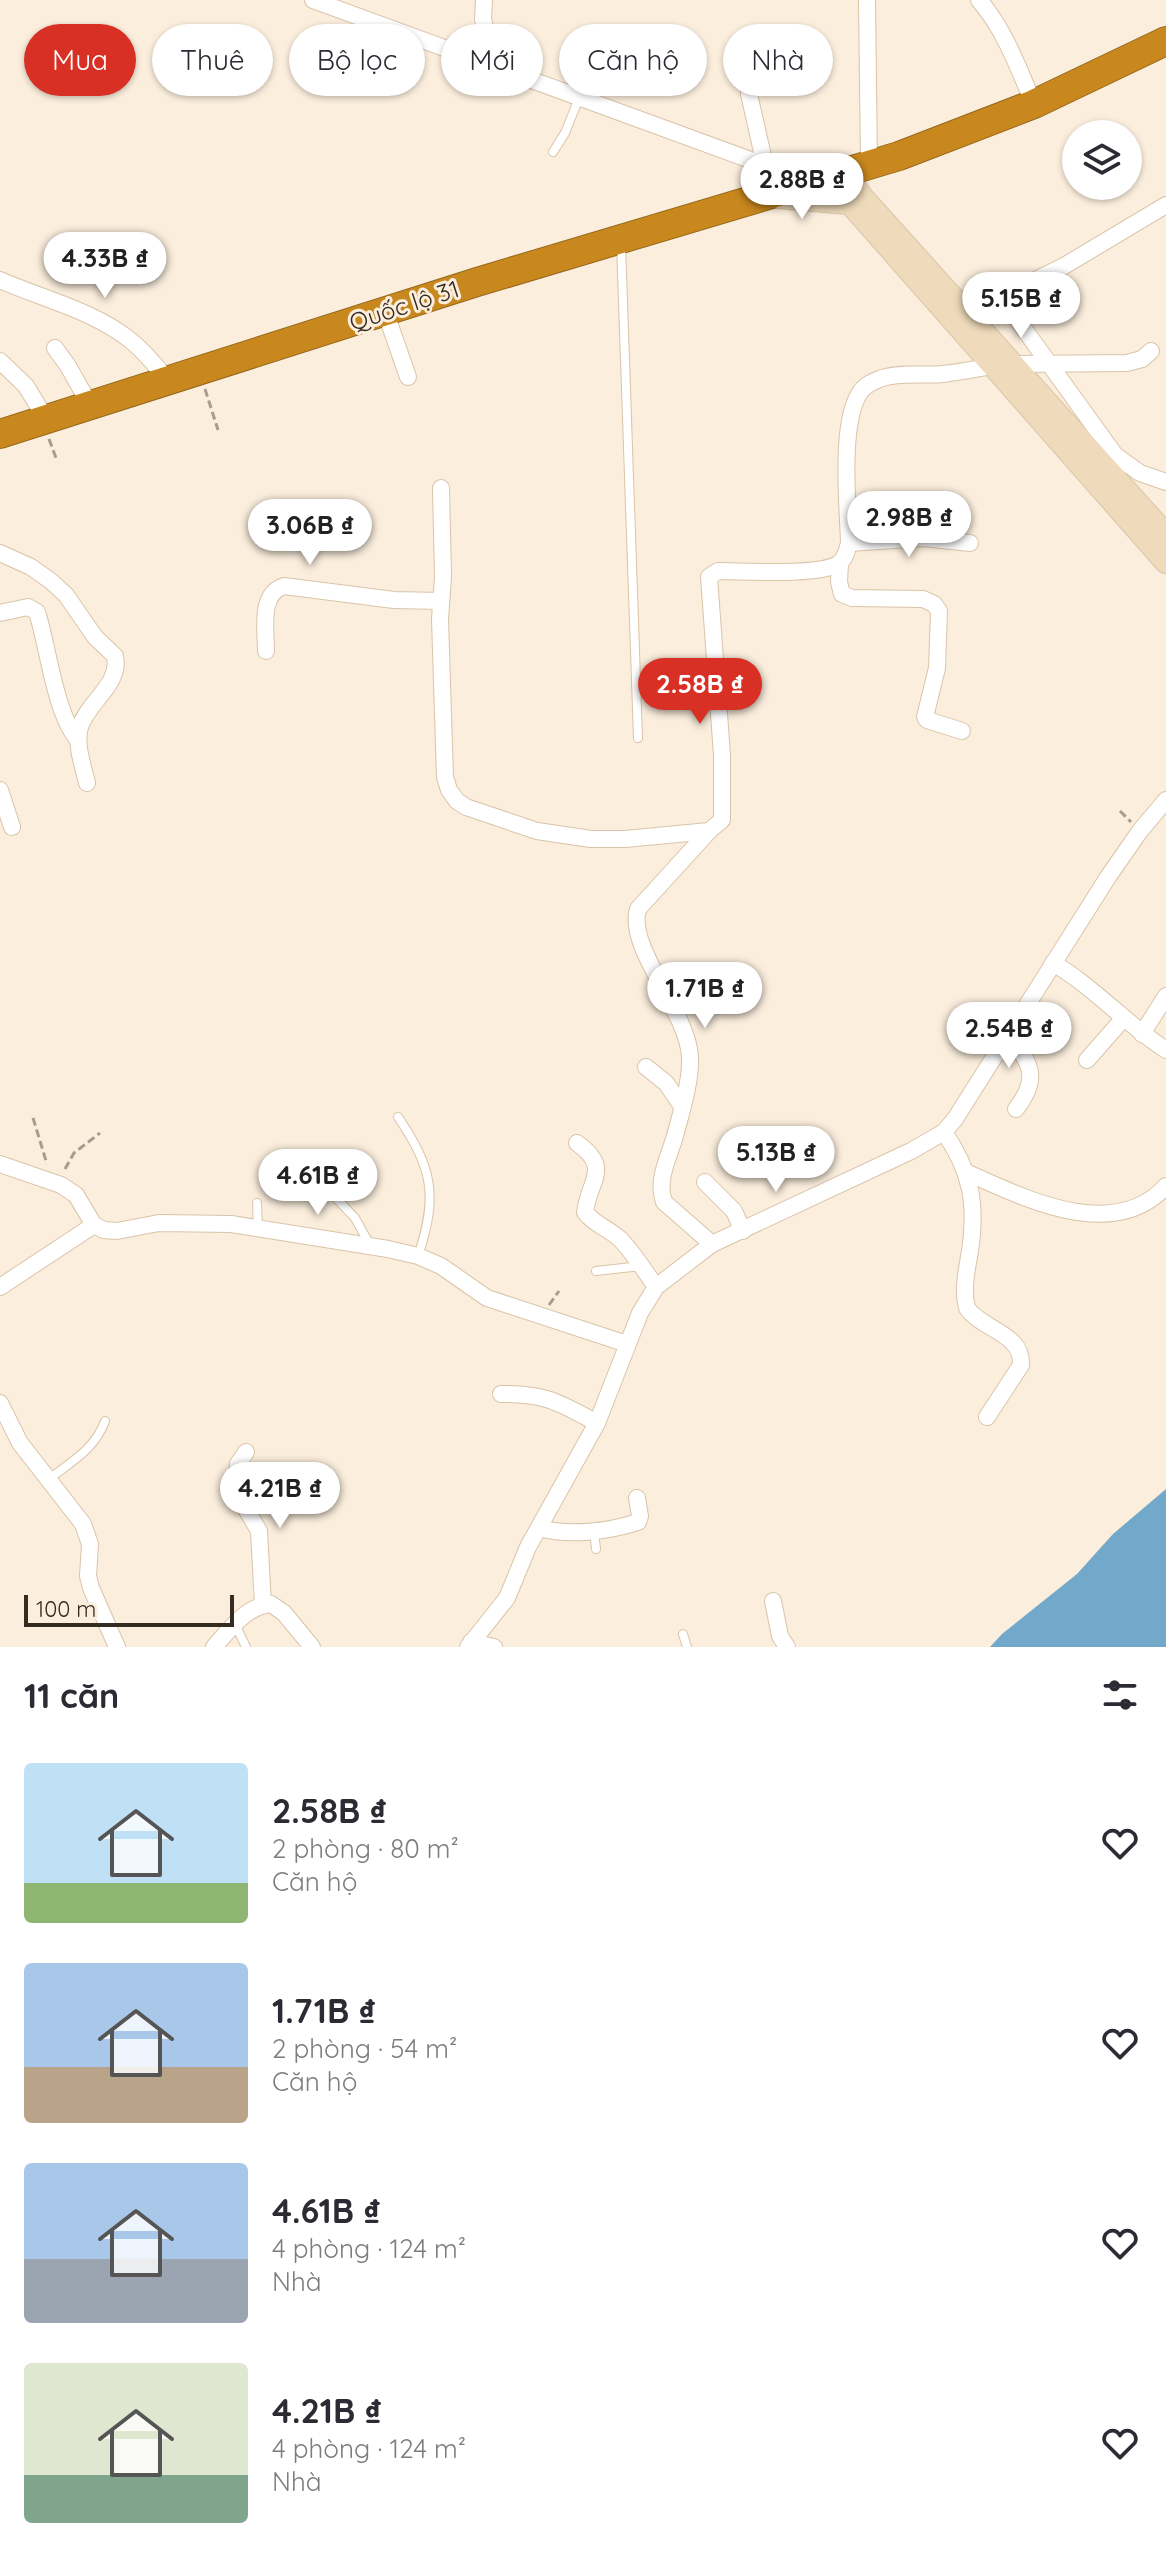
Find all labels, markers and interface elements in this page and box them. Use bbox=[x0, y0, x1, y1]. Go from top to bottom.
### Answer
chip: Mua bbox=[24, 24, 136, 96]
chip: Thuê bbox=[152, 24, 273, 96]
chip: Bộ lọc bbox=[289, 24, 425, 96]
chip: Mới bbox=[441, 24, 543, 96]
chip: Căn hộ bbox=[559, 24, 707, 96]
chip: Nhà bbox=[723, 24, 833, 96]
map controls bbox=[1062, 120, 1142, 200]
button: layers bbox=[1062, 120, 1142, 200]
pin: 2.88B ₫ bbox=[728, 153, 876, 221]
text: 2.88B ₫ bbox=[758, 162, 846, 195]
pin: 4.33B ₫ bbox=[31, 232, 179, 300]
text: 4.33B ₫ bbox=[61, 241, 149, 274]
pin: 5.15B ₫ bbox=[947, 272, 1095, 340]
street label: Quốc lộ 31 bbox=[345, 273, 463, 337]
text: 5.15B ₫ bbox=[980, 281, 1062, 314]
pin: 2.98B ₫ bbox=[835, 491, 983, 559]
pin: 3.06B ₫ bbox=[236, 499, 384, 567]
text: 2.98B ₫ bbox=[865, 500, 953, 533]
text: 3.06B ₫ bbox=[266, 508, 354, 541]
pin: 2.58B ₫ bbox=[626, 658, 774, 726]
text: 2.58B ₫ bbox=[656, 667, 744, 700]
pin: 1.71B ₫ bbox=[631, 962, 779, 1030]
text: 1.71B ₫ bbox=[665, 971, 745, 1004]
pin: 2.54B ₫ bbox=[935, 1002, 1083, 1070]
text: 2.54B ₫ bbox=[965, 1011, 1053, 1044]
pin: 5.13B ₫ bbox=[702, 1126, 850, 1194]
text: 5.13B ₫ bbox=[736, 1135, 816, 1168]
pin: 4.61B ₫ bbox=[244, 1149, 392, 1217]
text: 4.61B ₫ bbox=[276, 1158, 360, 1191]
pin: 4.21B ₫ bbox=[206, 1462, 354, 1530]
text: 4.21B ₫ bbox=[238, 1471, 322, 1504]
scale bar bbox=[24, 1591, 234, 1627]
text: 100 m bbox=[36, 1595, 96, 1623]
icon: filters bbox=[1098, 1673, 1142, 1717]
text: 11 căn bbox=[24, 1674, 119, 1717]
text: 2.58B ₫ bbox=[272, 1789, 387, 1832]
icon: home bbox=[88, 1795, 184, 1891]
icon: heart bbox=[1098, 1821, 1142, 1865]
text: 2 phòng · 80 m² bbox=[272, 1832, 459, 1865]
text: Căn hộ bbox=[272, 1865, 357, 1898]
text: 1.71B ₫ bbox=[272, 1989, 376, 2032]
icon: home bbox=[88, 1995, 184, 2091]
icon: heart bbox=[1098, 2021, 1142, 2065]
text: 2 phòng · 54 m² bbox=[272, 2032, 457, 2065]
text: Căn hộ bbox=[272, 2065, 357, 2098]
text: 4.61B ₫ bbox=[272, 2189, 381, 2232]
icon: home bbox=[88, 2195, 184, 2291]
icon: heart bbox=[1098, 2221, 1142, 2265]
text: 4 phòng · 124 m² bbox=[272, 2232, 466, 2265]
text: Nhà bbox=[272, 2265, 321, 2298]
text: 4.21B ₫ bbox=[272, 2389, 382, 2432]
icon: home bbox=[88, 2395, 184, 2491]
icon: heart bbox=[1098, 2421, 1142, 2465]
text: 4 phòng · 124 m² bbox=[272, 2432, 466, 2465]
text: Nhà bbox=[272, 2465, 321, 2498]

